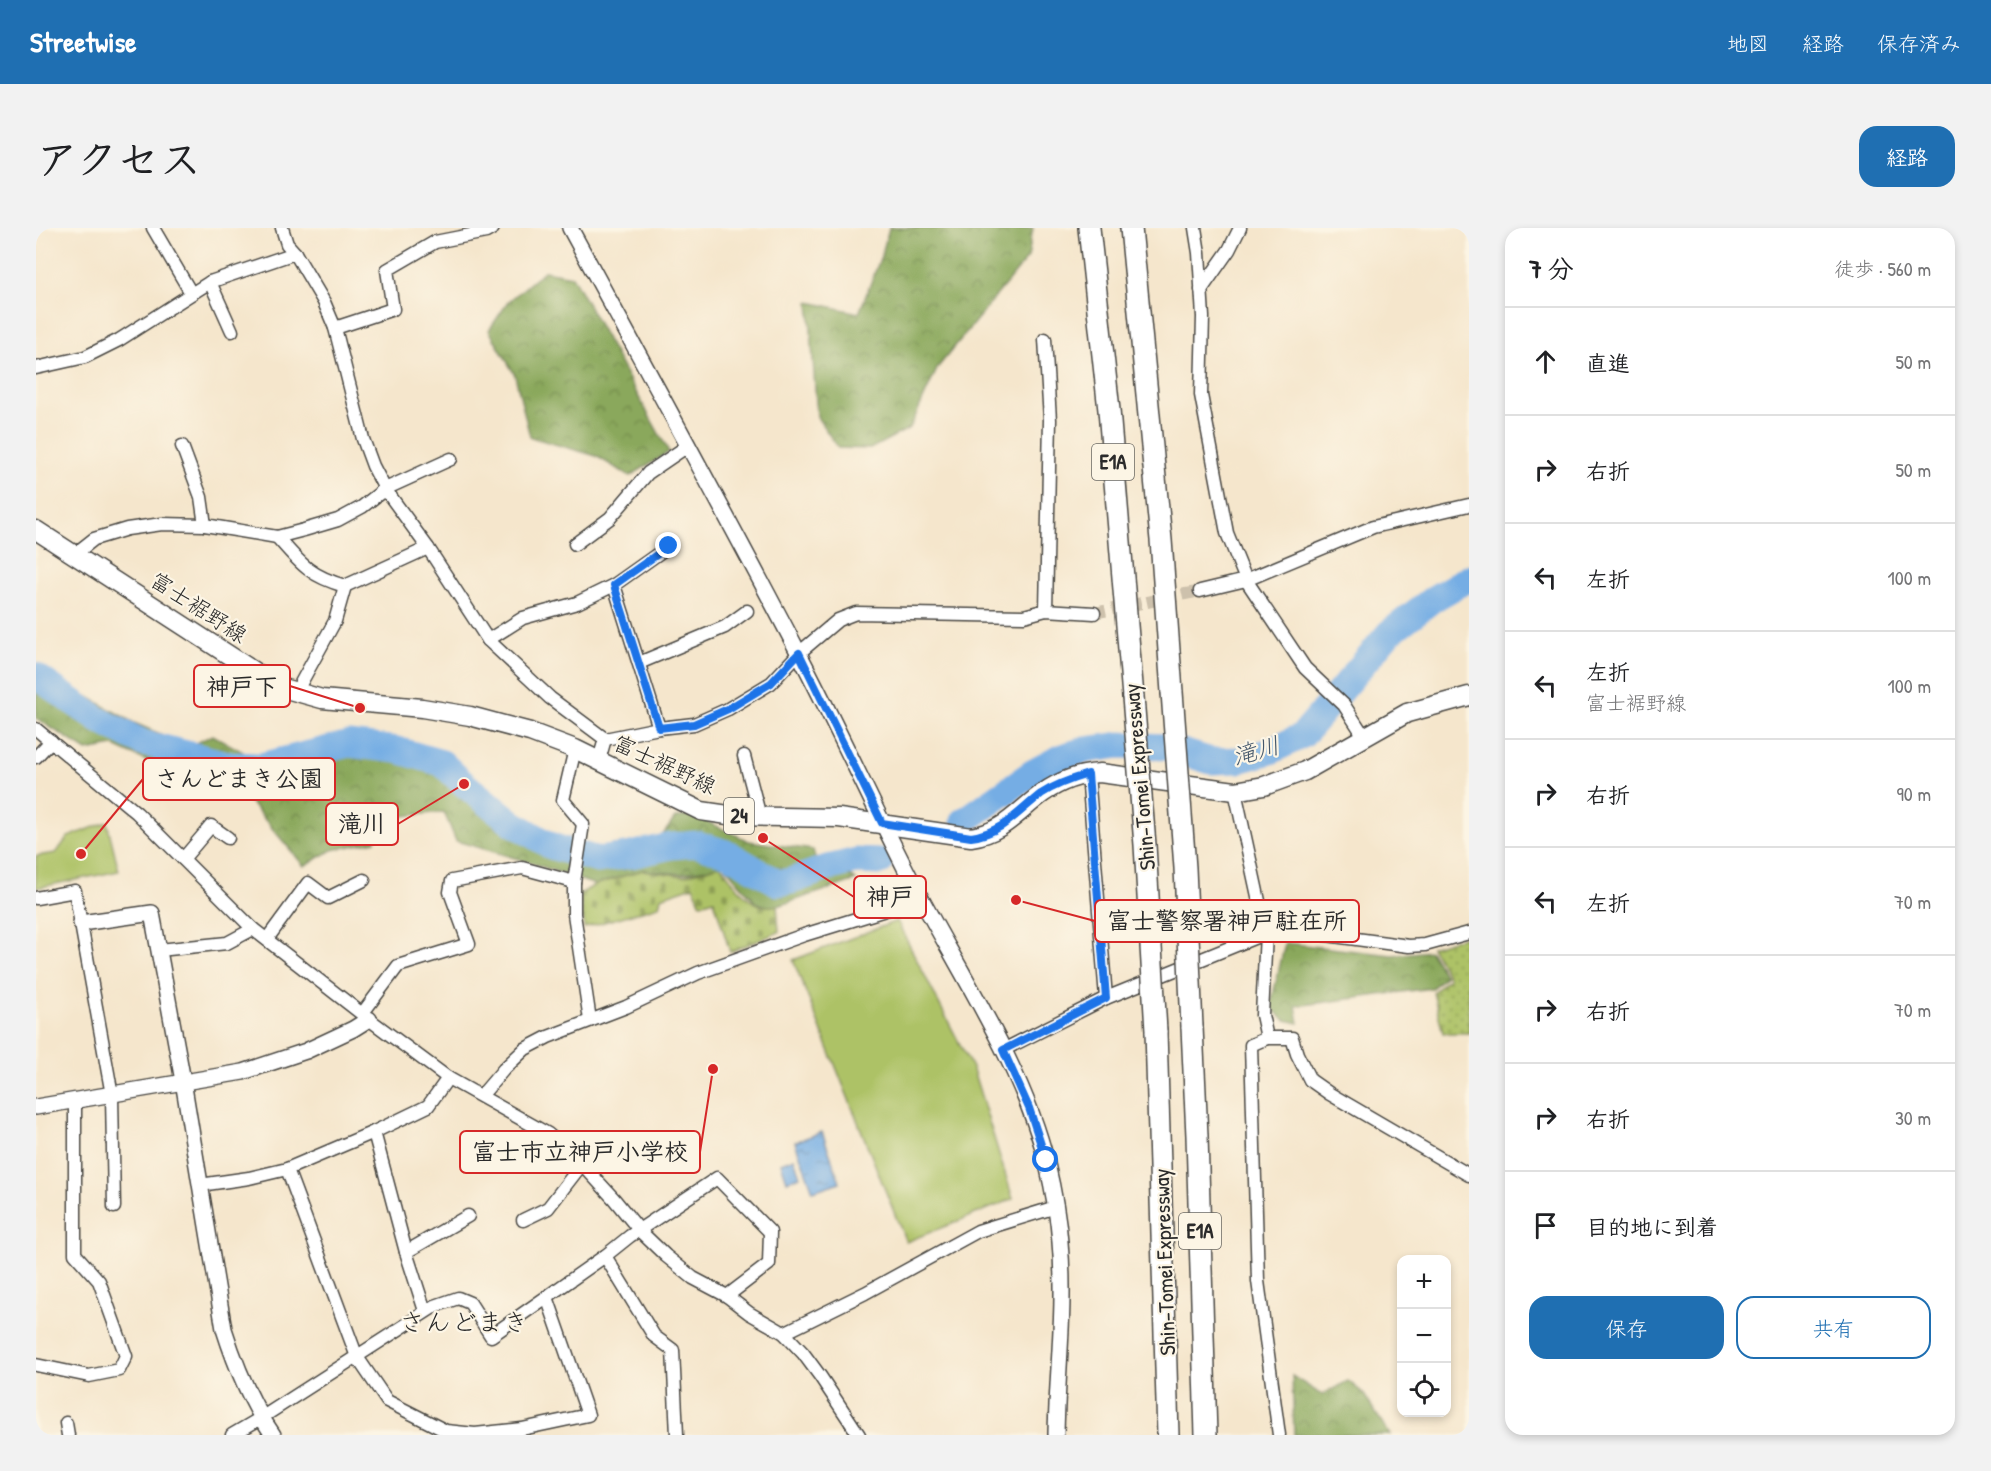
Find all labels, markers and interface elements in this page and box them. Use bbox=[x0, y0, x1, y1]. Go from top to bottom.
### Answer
text: Streetwise bbox=[30, 23, 136, 61]
text: 地図 bbox=[1727, 29, 1769, 58]
text: 経路 bbox=[1802, 29, 1844, 58]
text: 保存済み bbox=[1877, 29, 1961, 58]
button: 経路 bbox=[1859, 126, 1955, 187]
text: アクセス bbox=[36, 130, 201, 187]
text: 7 分 bbox=[1529, 251, 1574, 286]
text: 徒歩 · 560 m bbox=[1834, 255, 1931, 282]
icon: ahead bbox=[1529, 345, 1562, 378]
text: 直進 bbox=[1586, 348, 1630, 378]
text: 50 m bbox=[1895, 348, 1931, 375]
road number: E1A bbox=[1092, 444, 1134, 480]
icon: right bbox=[1529, 453, 1562, 486]
text: 右折 bbox=[1586, 456, 1630, 486]
text: 50 m bbox=[1895, 456, 1931, 483]
route end bbox=[655, 532, 681, 558]
icon: left bbox=[1529, 561, 1562, 594]
street label: 富士裾野線 bbox=[145, 564, 253, 650]
text: 左折 bbox=[1586, 564, 1630, 594]
text: 100 m bbox=[1888, 564, 1931, 591]
text: 左折 bbox=[1586, 657, 1630, 687]
callout: 神戸下 bbox=[194, 665, 290, 707]
icon: left bbox=[1529, 669, 1562, 702]
text: 神戸下 bbox=[206, 670, 278, 702]
text: 100 m bbox=[1888, 672, 1931, 699]
street label: Shin-Tomei Expressway bbox=[1116, 682, 1162, 872]
text: 富士裾野線 bbox=[1586, 689, 1686, 716]
street label: 富士裾野線 bbox=[609, 727, 721, 801]
water label: 滝川 bbox=[1228, 728, 1283, 772]
callout: さんどまき公園 bbox=[143, 758, 335, 800]
text: さんどまき公園 bbox=[155, 762, 323, 794]
icon: right bbox=[1529, 777, 1562, 810]
text: 右折 bbox=[1586, 780, 1630, 810]
text: 90 m bbox=[1897, 780, 1931, 807]
road number: 24 bbox=[724, 798, 754, 834]
callout: 滝川 bbox=[326, 803, 398, 845]
text: 滝川 bbox=[338, 807, 386, 839]
callout: 神戸 bbox=[854, 876, 926, 918]
text: 神戸 bbox=[866, 880, 914, 912]
icon: left bbox=[1529, 885, 1562, 918]
text: 左折 bbox=[1586, 888, 1630, 918]
text: 70 m bbox=[1894, 888, 1931, 915]
callout: 富士警察署神戸駐在所 bbox=[1095, 900, 1359, 942]
text: 富士警察署神戸駐在所 bbox=[1107, 904, 1347, 936]
icon: right bbox=[1529, 993, 1562, 1026]
text: 右折 bbox=[1586, 996, 1630, 1026]
text: 70 m bbox=[1894, 996, 1931, 1023]
icon: right bbox=[1529, 1101, 1562, 1134]
text: 右折 bbox=[1586, 1104, 1630, 1134]
text: 30 m bbox=[1895, 1104, 1931, 1131]
callout: 富士市立神戸小学校 bbox=[460, 1131, 700, 1173]
text: 富士市立神戸小学校 bbox=[472, 1135, 688, 1167]
route start bbox=[1032, 1146, 1058, 1172]
street label: Shin-Tomei Expressway bbox=[1146, 1168, 1182, 1356]
icon: arrive bbox=[1529, 1209, 1562, 1242]
text: 目的地に到着 bbox=[1586, 1212, 1718, 1242]
road number: E1A bbox=[1179, 1213, 1221, 1249]
map controls bbox=[1397, 1255, 1451, 1417]
button: + bbox=[1397, 1255, 1451, 1309]
button: 保存 bbox=[1529, 1296, 1724, 1359]
button: 共有 bbox=[1736, 1296, 1931, 1359]
district label: さんどまき bbox=[399, 1304, 529, 1339]
button: − bbox=[1397, 1309, 1451, 1363]
button: locate bbox=[1397, 1363, 1451, 1417]

